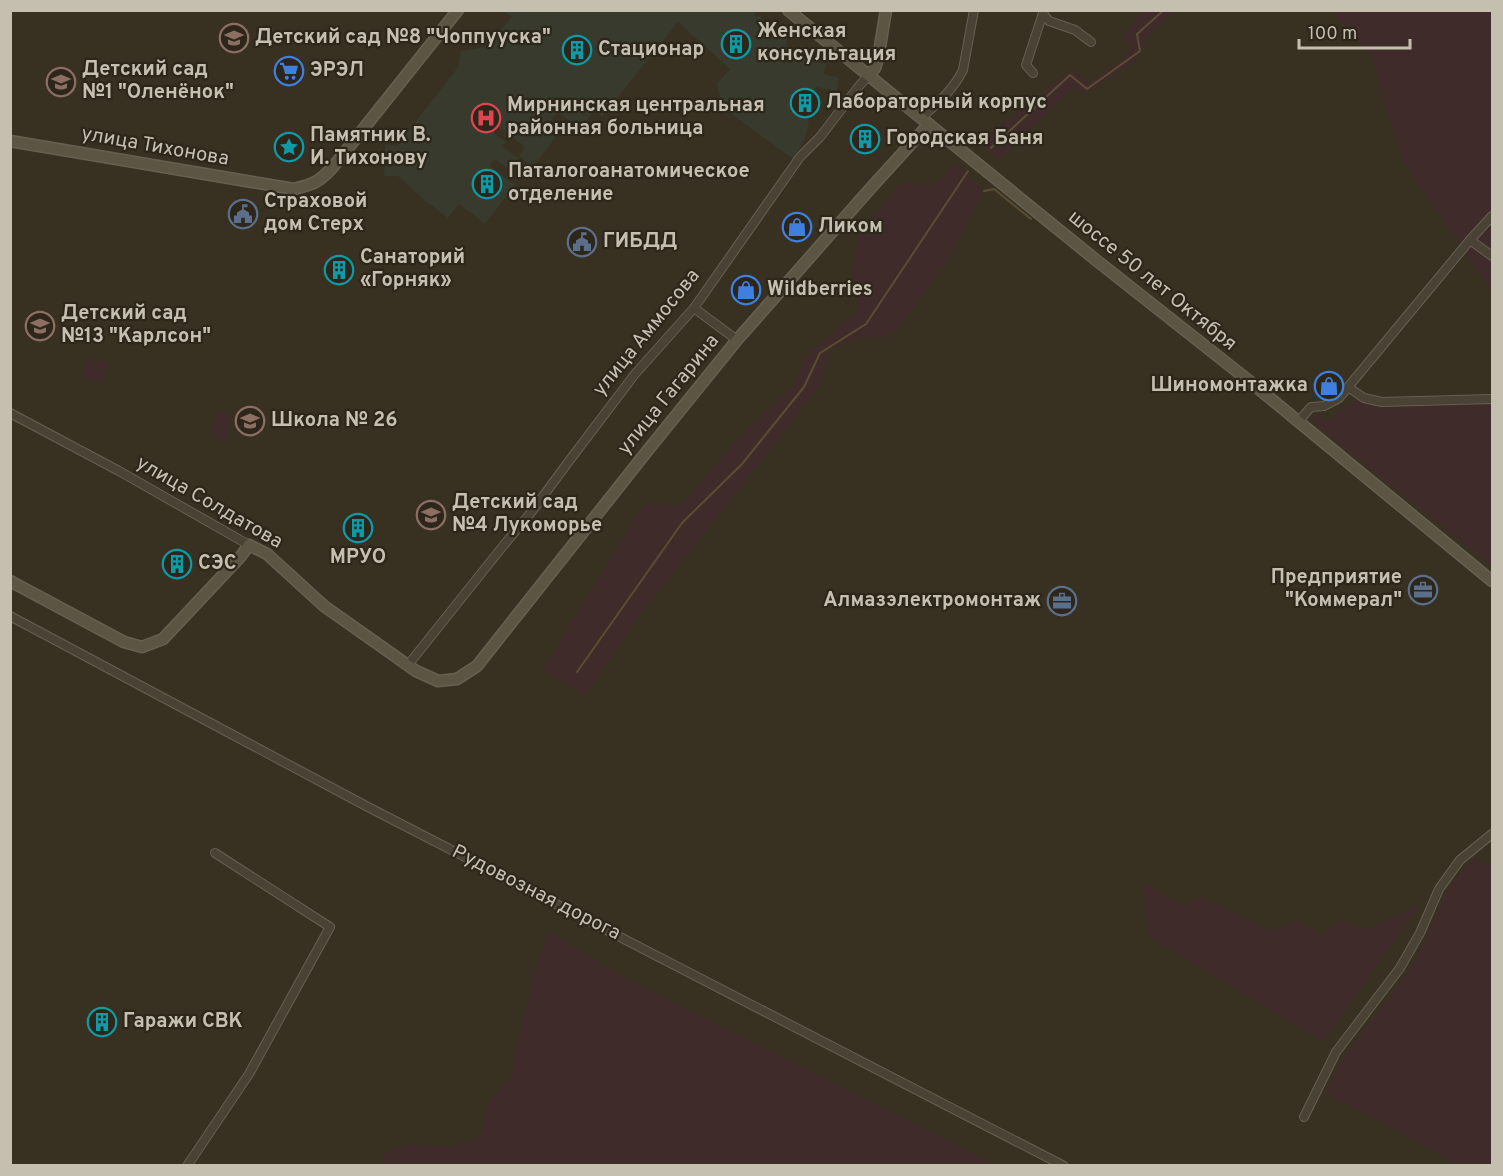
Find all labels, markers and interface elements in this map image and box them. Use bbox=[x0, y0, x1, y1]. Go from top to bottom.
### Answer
scale bar bbox=[1299, 12, 1410, 50]
place label: Женская консультация bbox=[757, 19, 896, 68]
school or university icon: Детский сад №8 "Чоппууска" bbox=[218, 22, 250, 54]
text: 100 m bbox=[1308, 23, 1357, 46]
place label: Детский сад №8 "Чоппууска" bbox=[255, 25, 551, 51]
building icon: Женская консультация bbox=[720, 28, 752, 60]
building icon: Стационар bbox=[561, 34, 593, 66]
place label: Стационар bbox=[598, 37, 704, 63]
supermarket icon: ЭРЭЛ bbox=[273, 55, 305, 87]
place label: Детский сад №1 "Оленёнок" bbox=[82, 57, 234, 106]
place label: ЭРЭЛ bbox=[310, 58, 364, 84]
school or university icon: Детский сад №1 "Оленёнок" bbox=[45, 66, 77, 98]
building icon: Лабораторный корпус bbox=[789, 87, 821, 119]
place label: Лабораторный корпус bbox=[826, 90, 1047, 116]
place label: Мирнинская центральная районная больница bbox=[507, 93, 765, 142]
hospital icon: Мирнинская центральная районная больница bbox=[470, 102, 502, 134]
street label: улица Тихонова bbox=[79, 121, 231, 173]
place label: Памятник В. И. Тихонову bbox=[310, 123, 431, 172]
building icon: Городская Баня bbox=[849, 123, 881, 155]
place label: Городская Баня bbox=[886, 126, 1044, 152]
place icon: Памятник В. И. Тихонову bbox=[273, 131, 305, 163]
place label: Паталогоанатомическое отделение bbox=[508, 159, 750, 208]
building icon: Паталогоанатомическое отделение bbox=[471, 168, 503, 200]
place label: Страховой дом Стерх bbox=[264, 189, 367, 238]
public building icon: Страховой дом Стерх bbox=[227, 198, 259, 230]
street label: шоссе 50 лет Октября bbox=[1062, 205, 1242, 357]
shop icon: Ликом bbox=[781, 211, 813, 243]
place label: Ликом bbox=[818, 214, 883, 240]
public building icon: ГИБДД bbox=[566, 226, 598, 258]
place label: ГИБДД bbox=[603, 229, 677, 255]
place label: Санаторий «Горняк» bbox=[360, 245, 465, 294]
building icon: Санаторий «Горняк» bbox=[323, 254, 355, 286]
street label: улица Аммосова bbox=[588, 264, 706, 402]
shop icon: Wildberries bbox=[730, 274, 762, 306]
place label: Wildberries bbox=[767, 277, 873, 303]
place label: Детский сад №13 "Карлсон" bbox=[61, 301, 211, 350]
school or university icon: Детский сад №13 "Карлсон" bbox=[24, 310, 56, 342]
street label: улица Гагарина bbox=[612, 329, 726, 461]
shop icon: Шиномонтажка bbox=[1313, 370, 1345, 402]
place label: Шиномонтажка bbox=[1150, 373, 1308, 399]
school or university icon: Школа № 26 bbox=[234, 405, 266, 437]
place label: Школа № 26 bbox=[271, 408, 397, 434]
street label: улица Солдатова bbox=[131, 450, 287, 556]
place label: Детский сад №4 Лукоморье bbox=[452, 490, 602, 539]
school or university icon: Детский сад №4 Лукоморье bbox=[415, 499, 447, 531]
building icon: МРУО bbox=[342, 512, 374, 544]
place label: МРУО bbox=[330, 545, 386, 571]
building icon: СЭС bbox=[161, 548, 193, 580]
place label: СЭС bbox=[198, 551, 236, 577]
place label: Предприятие "Коммерал" bbox=[1271, 565, 1402, 614]
office icon: Предприятие "Коммерал" bbox=[1407, 574, 1439, 606]
office icon: Алмазэлектромонтаж bbox=[1046, 585, 1078, 617]
place label: Алмазэлектромонтаж bbox=[823, 588, 1041, 614]
street label: Рудовозная дорога bbox=[447, 839, 625, 947]
building icon: Гаражи СВК bbox=[86, 1006, 118, 1038]
place label: Гаражи СВК bbox=[123, 1009, 243, 1035]

